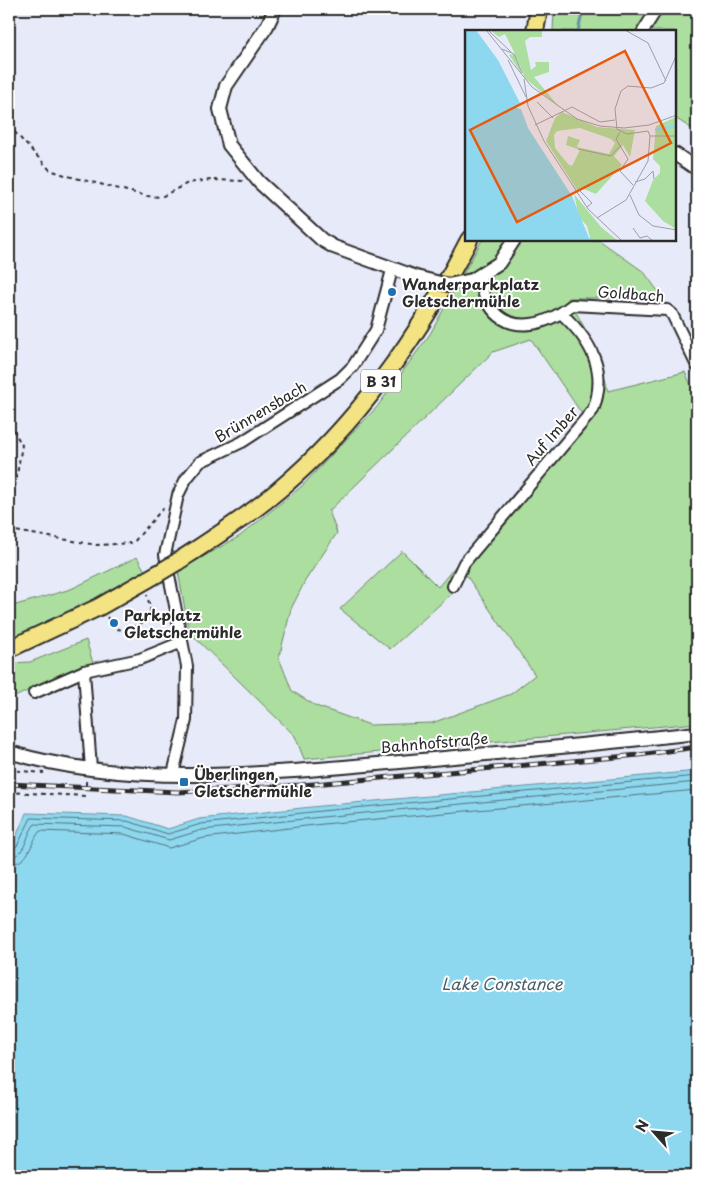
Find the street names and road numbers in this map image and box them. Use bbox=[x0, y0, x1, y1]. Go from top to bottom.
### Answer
street label: Goldbach bbox=[597, 279, 665, 307]
road number: B 31 bbox=[361, 370, 401, 392]
street label: Brünnensbach bbox=[210, 374, 310, 448]
street label: Auf Imber bbox=[519, 400, 583, 470]
street label: Bahnhofstraße bbox=[379, 726, 489, 758]

